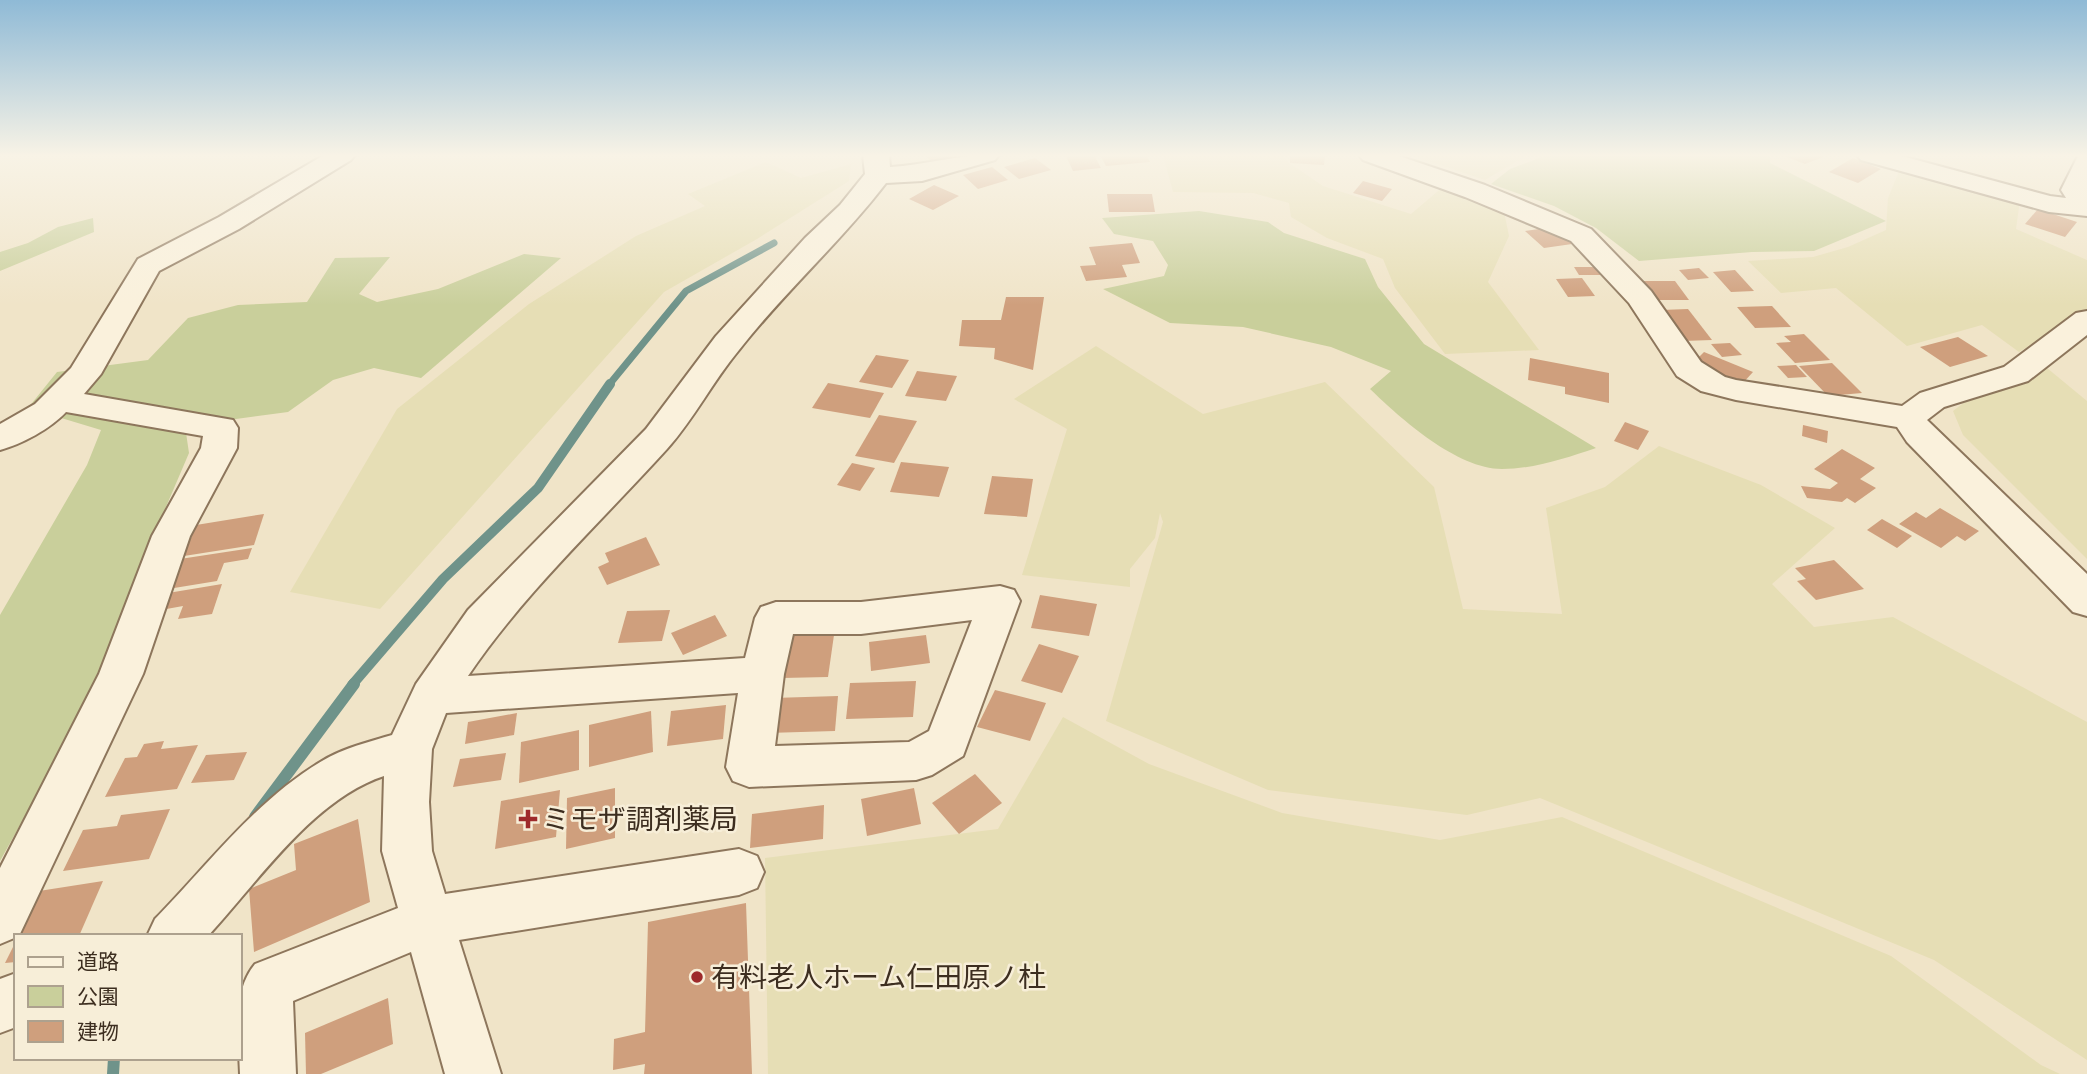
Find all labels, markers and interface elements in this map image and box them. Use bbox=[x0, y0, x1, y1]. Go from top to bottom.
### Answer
place label: ミモザ調剤薬局 bbox=[542, 803, 738, 836]
marker: ミモザ調剤薬局 bbox=[520, 811, 536, 827]
legend bbox=[14, 934, 242, 1060]
text: 道路 bbox=[77, 950, 119, 974]
place label: 有料老人ホーム仁田原ノ杜 bbox=[711, 961, 1046, 994]
marker: 有料老人ホーム仁田原ノ杜 bbox=[689, 969, 705, 985]
text: 公園 bbox=[77, 985, 119, 1009]
text: 建物 bbox=[77, 1020, 119, 1044]

